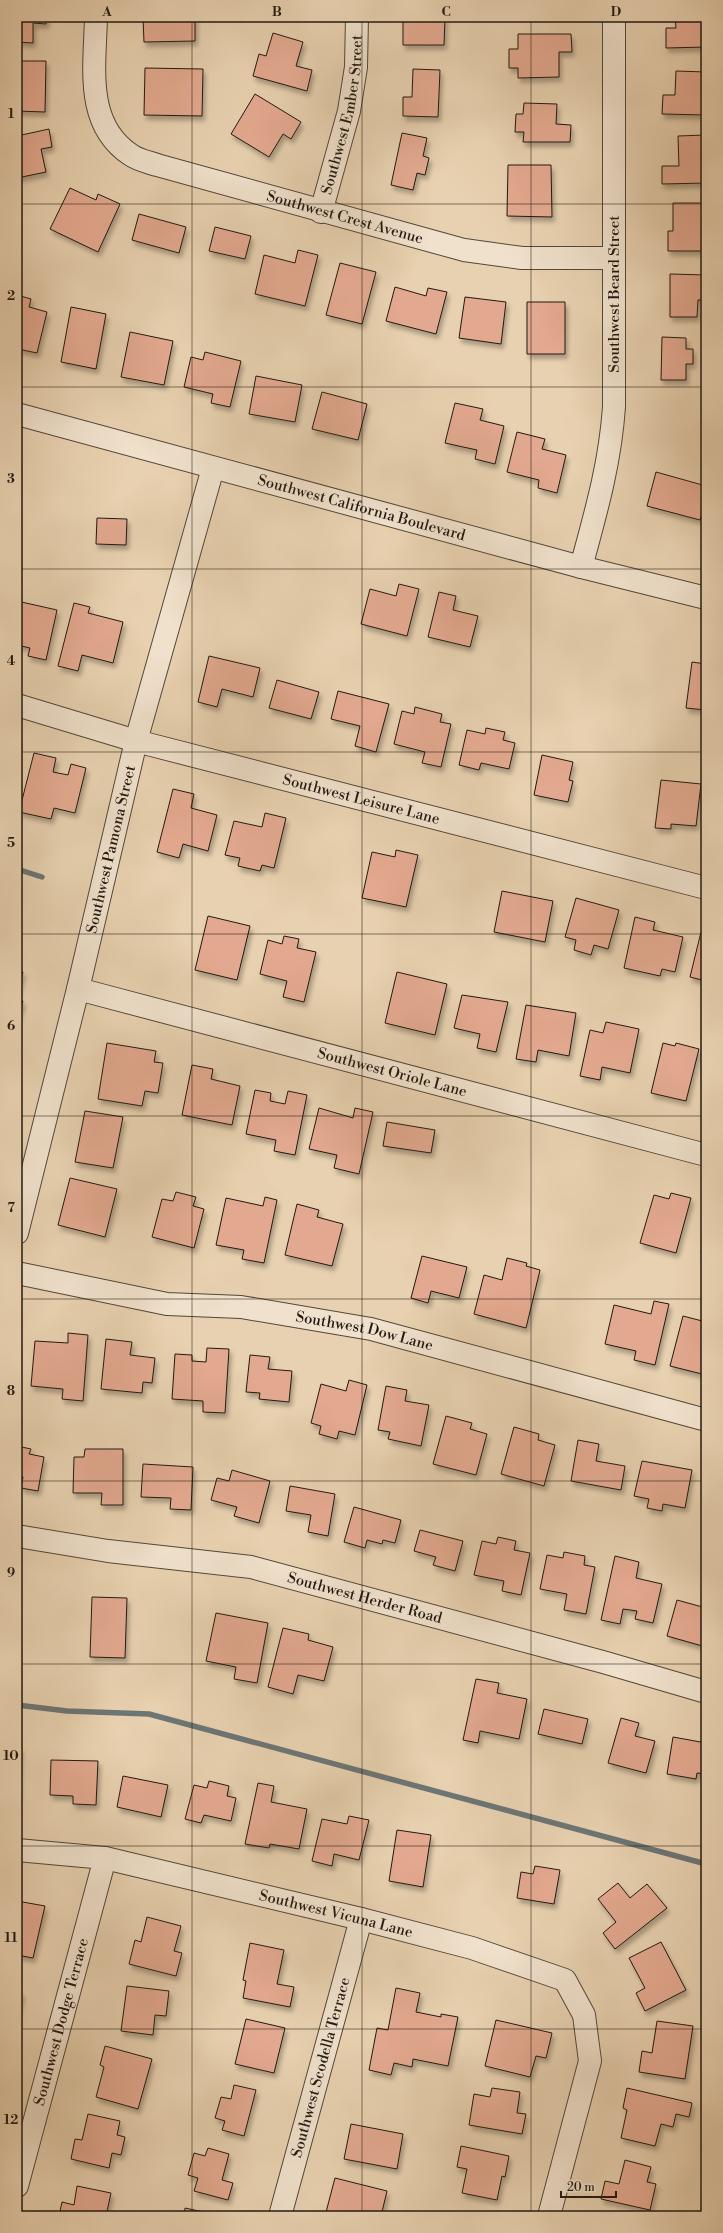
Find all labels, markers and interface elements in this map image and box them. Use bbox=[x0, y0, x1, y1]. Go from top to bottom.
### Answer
text: A bbox=[101, 4, 112, 20]
text: B bbox=[272, 4, 282, 20]
text: C bbox=[441, 4, 451, 20]
text: D bbox=[611, 4, 621, 20]
street label: Southwest Ember Street bbox=[317, 34, 366, 197]
text: 1 bbox=[8, 106, 15, 122]
street label: Southwest Crest Avenue bbox=[264, 186, 425, 248]
street label: Southwest Beard Street bbox=[605, 215, 624, 373]
text: 2 bbox=[7, 288, 15, 304]
street label: Southwest California Boulevard bbox=[256, 470, 468, 545]
text: 3 bbox=[7, 471, 15, 487]
text: 4 bbox=[7, 653, 16, 669]
street label: Southwest Pamona Street bbox=[82, 763, 140, 935]
street label: Southwest Leisure Lane bbox=[281, 770, 442, 828]
text: 5 bbox=[7, 835, 15, 851]
text: 6 bbox=[7, 1018, 15, 1034]
street label: Southwest Oriole Lane bbox=[315, 1043, 469, 1101]
text: 7 bbox=[7, 1200, 15, 1216]
street label: Southwest Dow Lane bbox=[294, 1307, 435, 1355]
text: 8 bbox=[7, 1383, 15, 1399]
text: 9 bbox=[7, 1565, 15, 1581]
street label: Southwest Herder Road bbox=[285, 1568, 445, 1628]
text: 10 bbox=[3, 1748, 19, 1764]
street label: Southwest Vicuna Lane bbox=[257, 1886, 415, 1942]
text: 11 bbox=[5, 1930, 18, 1946]
street label: Southwest Dodge Terrace bbox=[30, 1936, 93, 2108]
street label: Southwest Scodella Terrace bbox=[287, 1975, 354, 2160]
text: 12 bbox=[4, 2112, 18, 2128]
scale bar bbox=[561, 2173, 616, 2199]
text: 20 m bbox=[567, 2180, 595, 2195]

